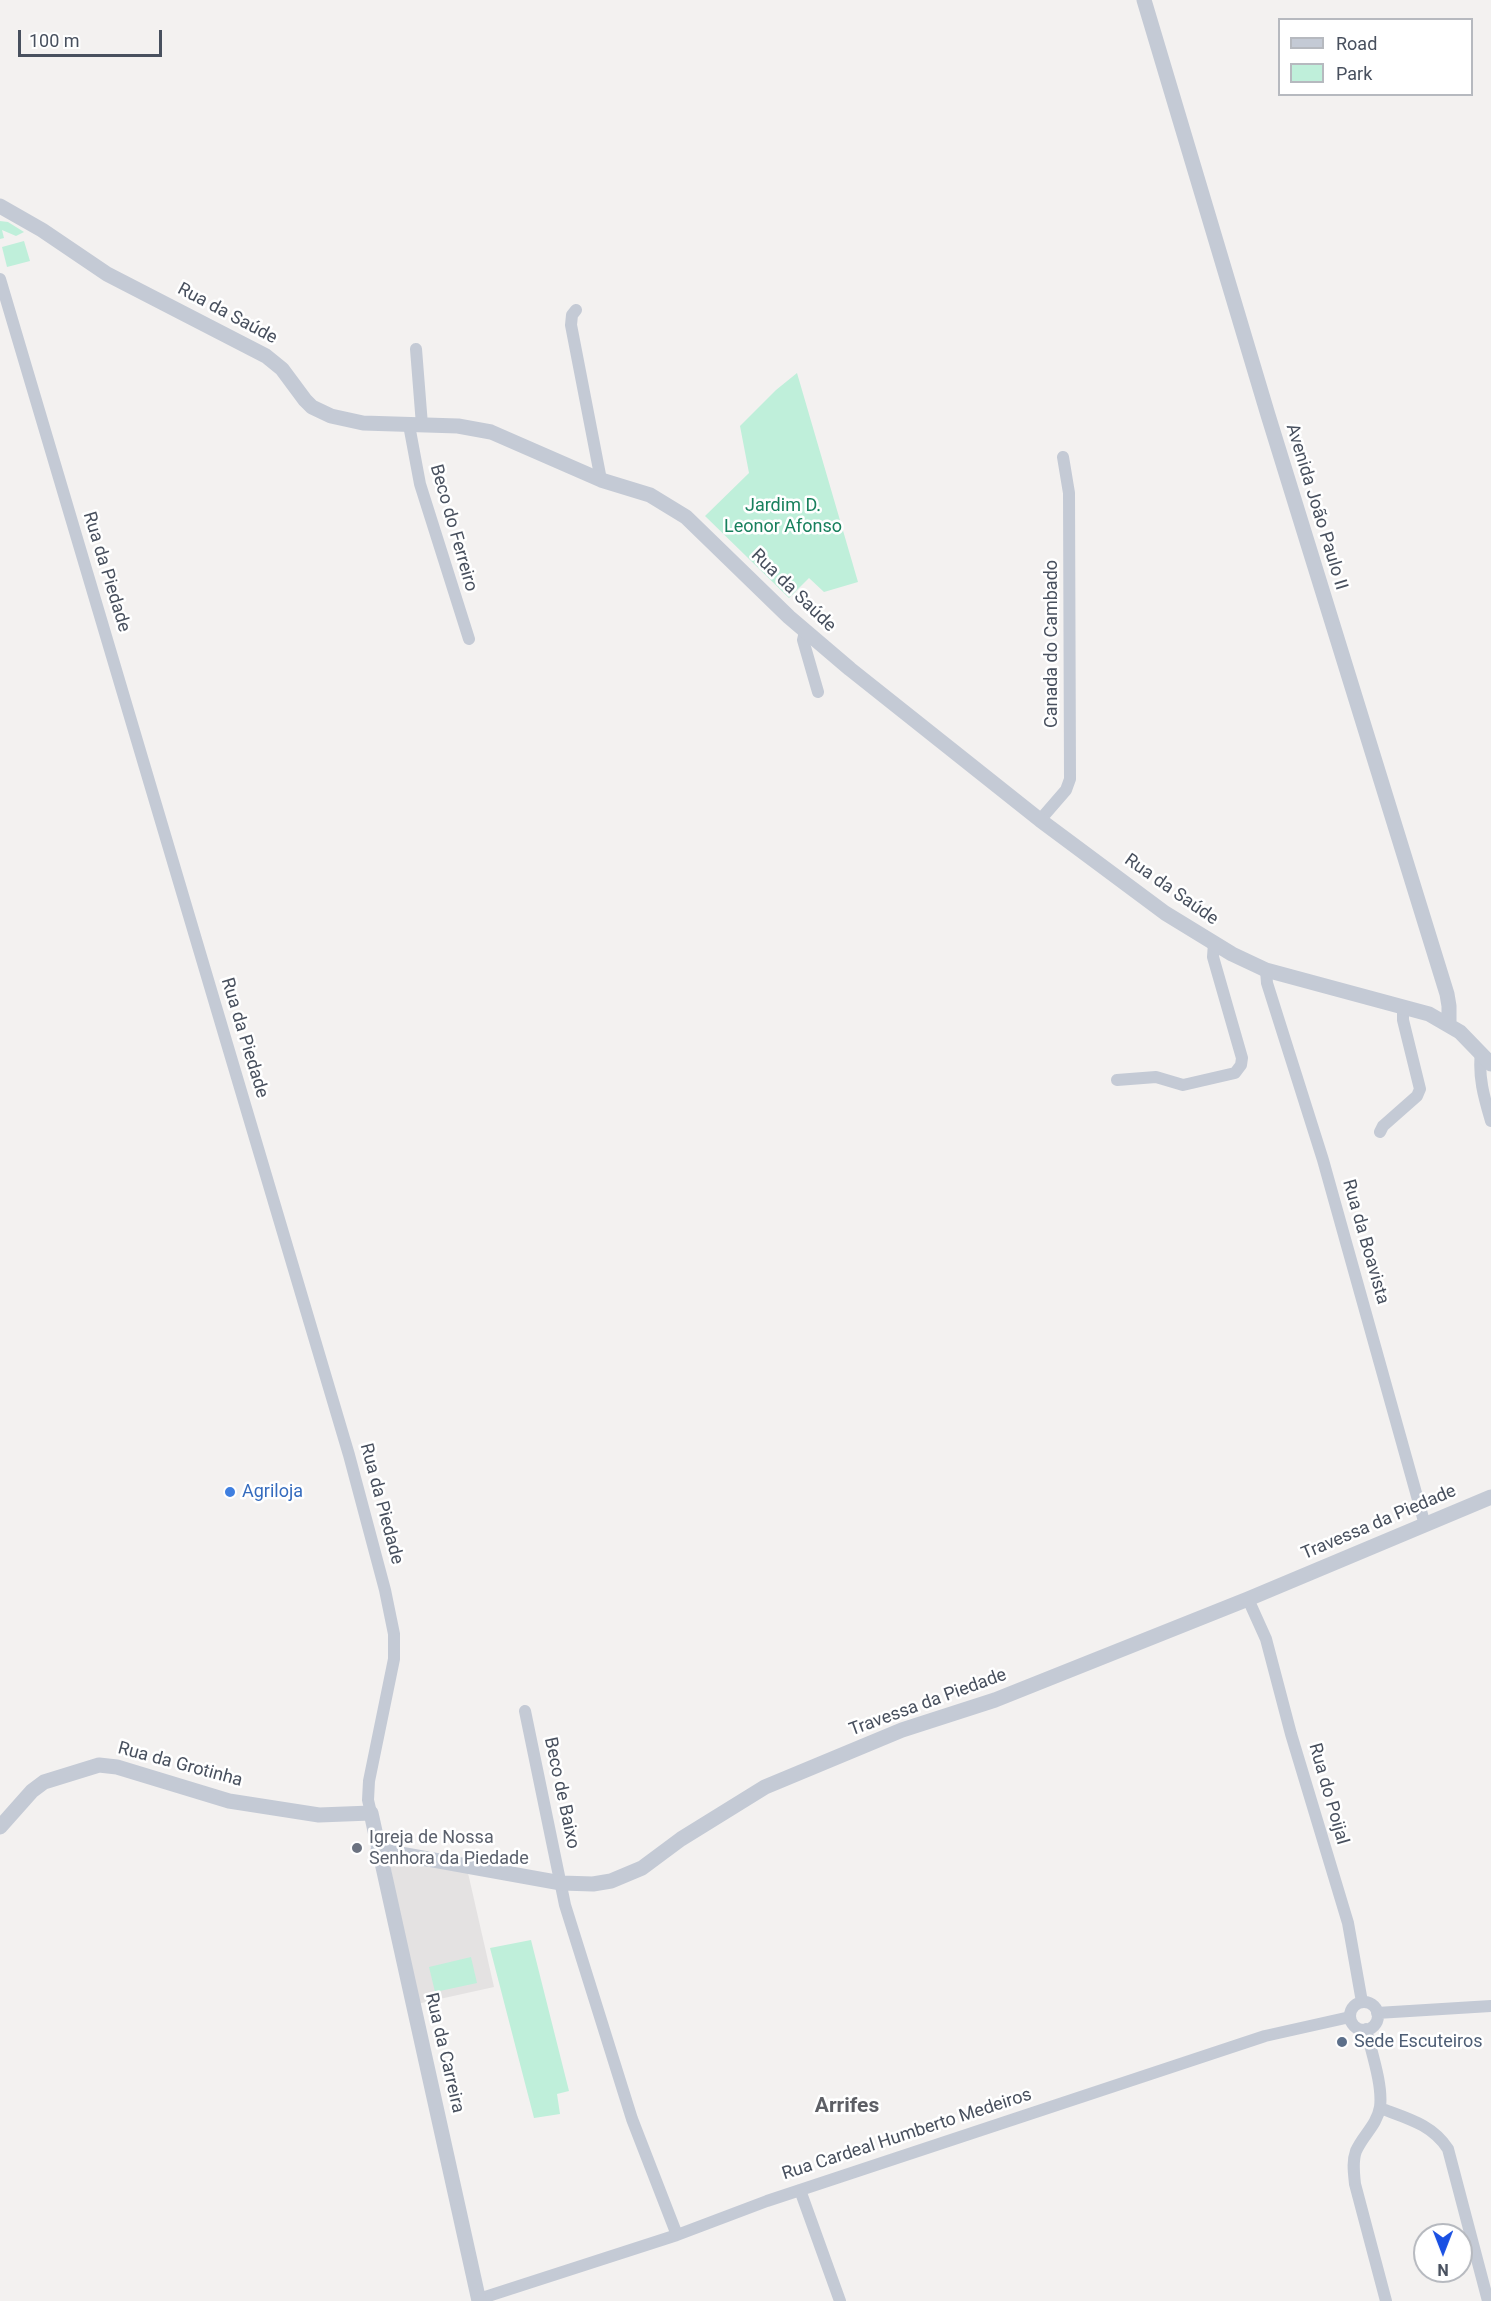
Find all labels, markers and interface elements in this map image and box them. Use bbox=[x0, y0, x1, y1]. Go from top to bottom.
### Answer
scale bar bbox=[21, 18, 165, 56]
legend bbox=[1278, 18, 1473, 96]
text: 100 m bbox=[29, 30, 80, 51]
text: Road bbox=[1336, 33, 1377, 54]
text: Park bbox=[1336, 63, 1372, 84]
street label: Rua da Saúde bbox=[173, 279, 281, 349]
street label: Avenida João Paulo II bbox=[1280, 421, 1352, 593]
street label: Beco do Ferreiro bbox=[425, 462, 481, 594]
park label: Jardim D. Leonor Afonso bbox=[724, 495, 842, 538]
street label: Rua da Piedade bbox=[77, 509, 135, 635]
street label: Rua da Saúde bbox=[746, 545, 840, 637]
street label: Canada do Cambado bbox=[1041, 560, 1063, 728]
street label: Rua da Saúde bbox=[1120, 850, 1222, 930]
street label: Rua da Piedade bbox=[215, 975, 273, 1101]
street label: Rua da Boavista bbox=[1337, 1177, 1393, 1307]
street label: Rua da Piedade bbox=[354, 1441, 408, 1567]
place label: Agriloja bbox=[242, 1481, 303, 1503]
street label: Travessa da Piedade bbox=[1298, 1481, 1460, 1565]
marker: Agriloja bbox=[223, 1485, 237, 1499]
street label: Travessa da Piedade bbox=[846, 1664, 1010, 1742]
street label: Beco de Baixo bbox=[539, 1735, 583, 1851]
street label: Rua da Grotinha bbox=[115, 1738, 245, 1792]
street label: Rua do Poijal bbox=[1303, 1741, 1353, 1847]
place label: Igreja de Nossa Senhora da Piedade bbox=[369, 1827, 529, 1870]
marker: Igreja de Nossa Senhora da Piedade bbox=[350, 1841, 364, 1855]
street label: Rua da Carreira bbox=[420, 1991, 468, 2115]
place label: Sede Escuteiros bbox=[1354, 2031, 1483, 2053]
marker: Sede Escuteiros bbox=[1335, 2035, 1349, 2049]
street label: Rua Cardeal Humberto Medeiros bbox=[780, 2084, 1034, 2186]
district label: Arrifes bbox=[815, 2094, 879, 2120]
north arrow bbox=[1413, 2223, 1473, 2283]
text: N bbox=[1437, 2260, 1449, 2279]

